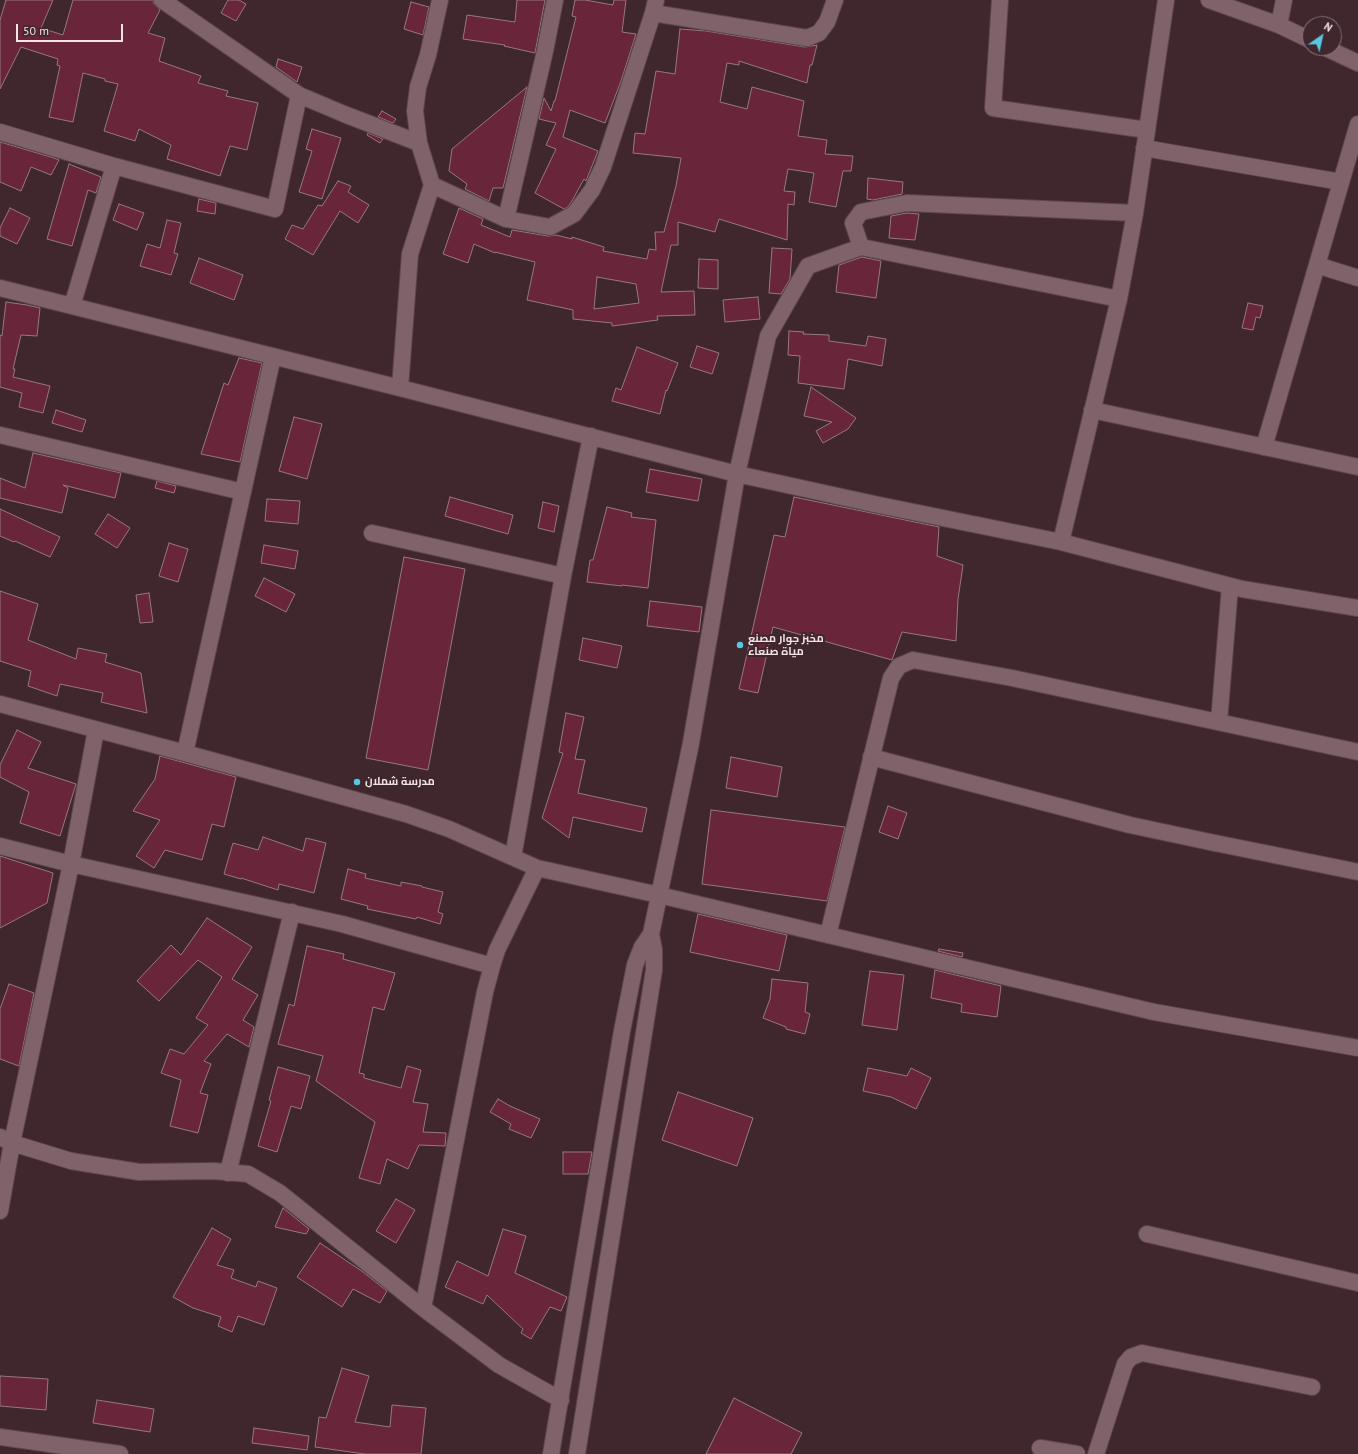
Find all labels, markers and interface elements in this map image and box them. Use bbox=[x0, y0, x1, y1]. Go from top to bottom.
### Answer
scale bar bbox=[18, 16, 125, 42]
north arrow bbox=[1302, 16, 1342, 56]
text: N bbox=[1321, 19, 1335, 35]
text: 50 m bbox=[23, 23, 49, 38]
place label: مخبز جوار مصنع مياة صنعاء bbox=[748, 632, 824, 658]
marker: مخبز جوار مصنع مياة صنعاء bbox=[735, 640, 745, 650]
place label: مدرسة شملان bbox=[365, 775, 435, 789]
marker: مدرسة شملان bbox=[352, 777, 362, 787]

